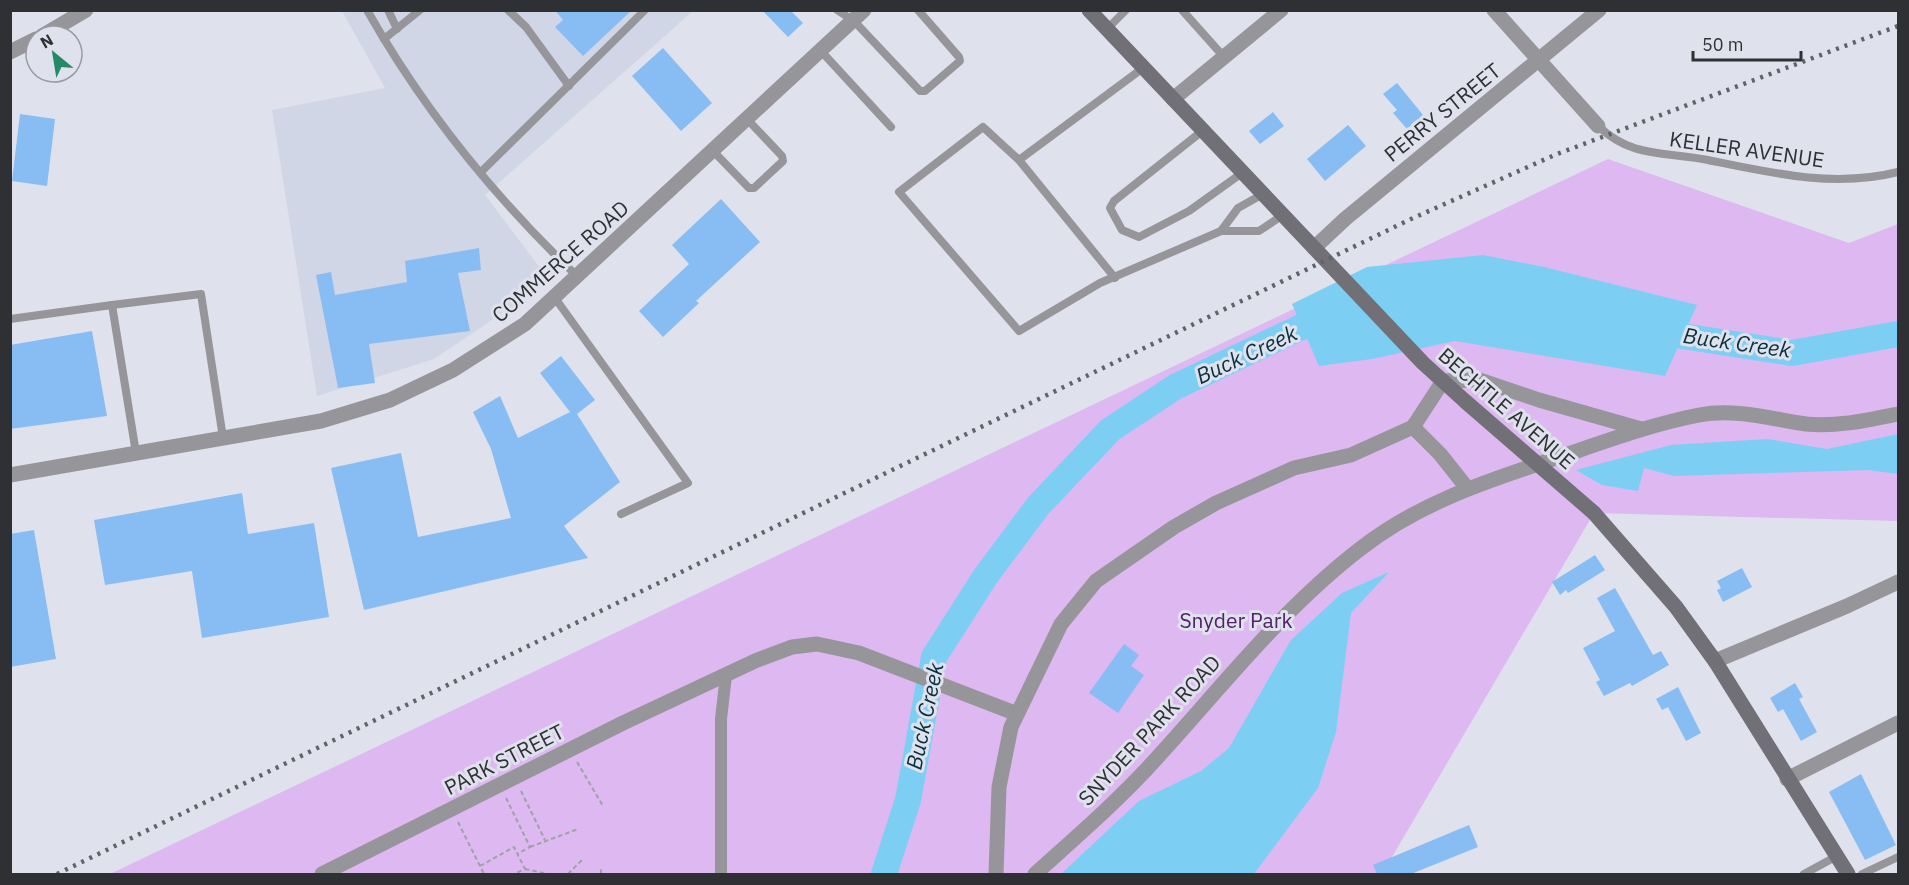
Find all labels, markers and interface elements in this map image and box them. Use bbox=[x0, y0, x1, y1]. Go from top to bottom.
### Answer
north arrow bbox=[24, 24, 84, 84]
scale bar bbox=[1693, 24, 1801, 62]
text: N bbox=[36, 29, 57, 53]
text: 50 m bbox=[1702, 33, 1744, 56]
street label: PERRY STREET bbox=[1378, 56, 1506, 168]
street label: KELLER AVENUE bbox=[1668, 124, 1826, 174]
street label: COMMERCE ROAD bbox=[486, 194, 634, 328]
water label: Buck Creek bbox=[1191, 318, 1302, 390]
water label: Buck Creek bbox=[1681, 320, 1793, 364]
street label: BECHTLE AVENUE bbox=[1433, 341, 1581, 475]
park label: Snyder Park bbox=[1179, 606, 1293, 634]
street label: SNYDER PARK ROAD bbox=[1072, 649, 1226, 811]
water label: Buck Creek bbox=[899, 659, 950, 772]
street label: PARK STREET bbox=[439, 717, 569, 801]

